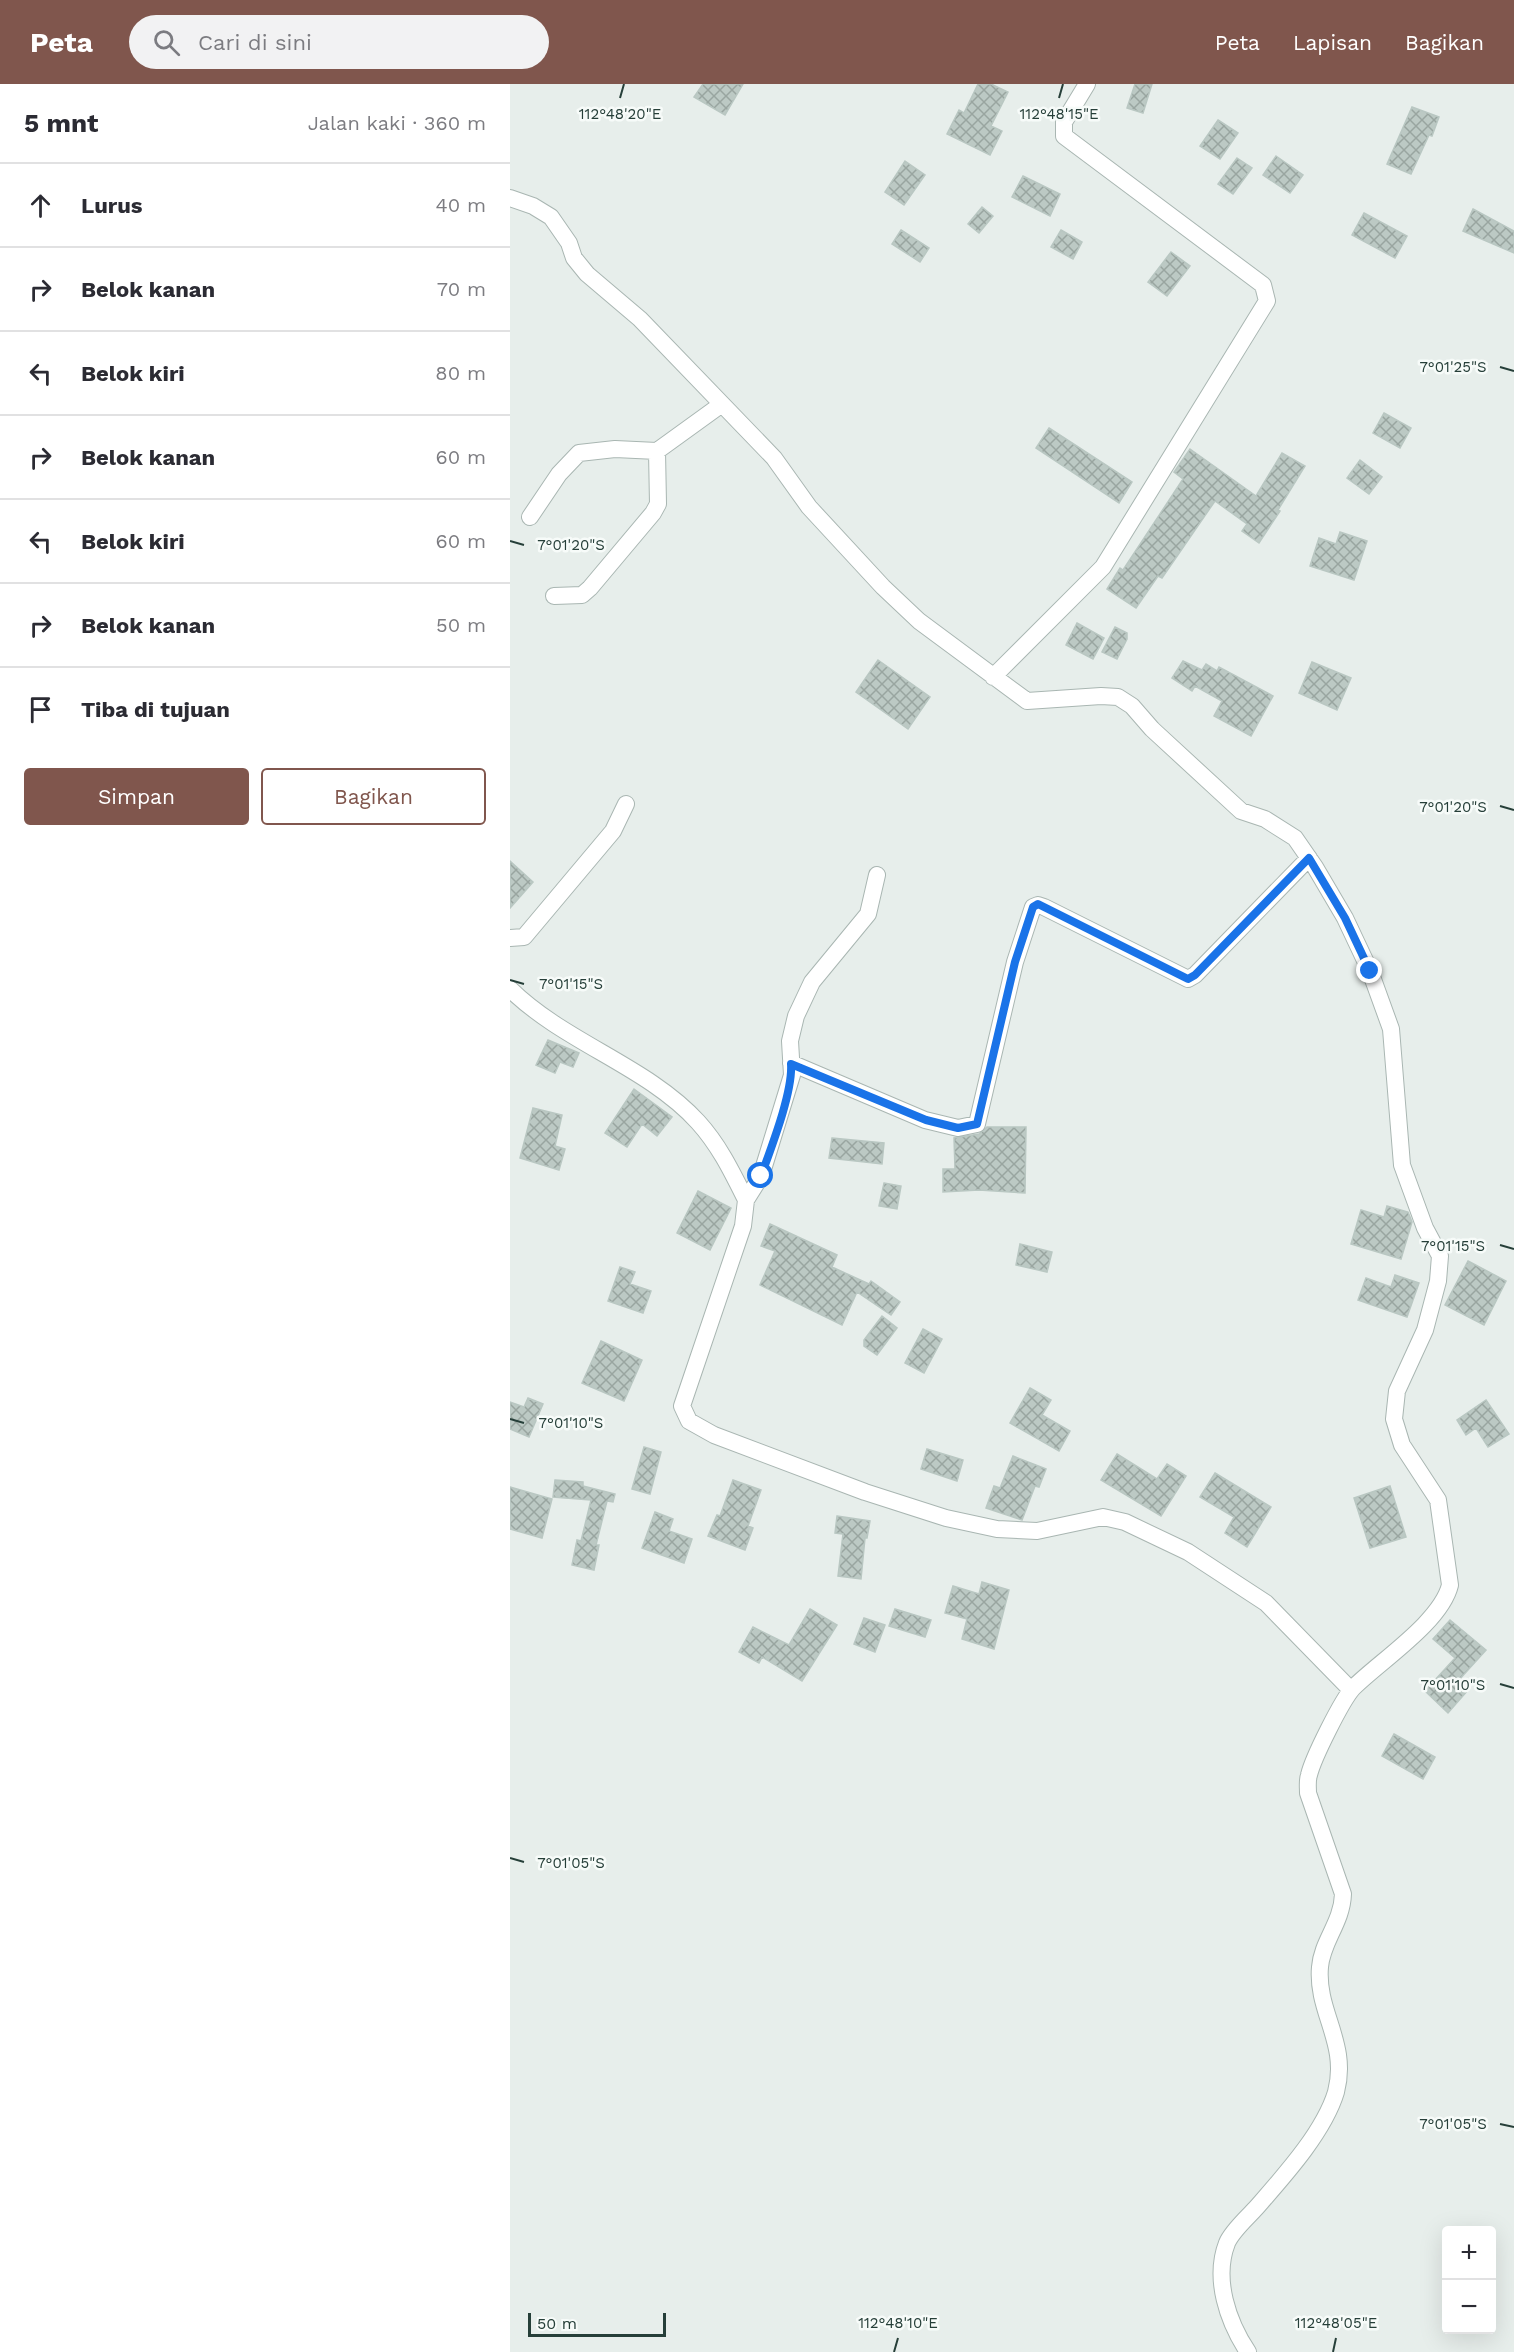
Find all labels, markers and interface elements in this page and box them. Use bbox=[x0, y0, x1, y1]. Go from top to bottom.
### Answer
search box bbox=[129, 15, 549, 69]
text: Peta bbox=[30, 26, 93, 59]
icon: search bbox=[150, 26, 183, 59]
text: Cari di sini bbox=[198, 30, 312, 55]
text: Peta bbox=[1215, 30, 1260, 55]
text: Lapisan bbox=[1293, 30, 1372, 55]
text: Bagikan bbox=[1405, 30, 1484, 55]
text: 112°48'20"E bbox=[579, 105, 661, 123]
text: 112°48'15"E bbox=[1019, 105, 1099, 123]
text: 5 mnt bbox=[24, 108, 98, 138]
text: Jalan kaki · 360 m bbox=[308, 111, 486, 135]
icon: ahead bbox=[24, 189, 57, 222]
text: Lurus bbox=[81, 193, 143, 218]
text: 40 m bbox=[435, 193, 486, 217]
icon: right bbox=[24, 273, 57, 306]
text: Belok kanan bbox=[81, 277, 215, 302]
text: 70 m bbox=[437, 277, 486, 301]
icon: left bbox=[24, 357, 57, 390]
text: 7°01'25"S bbox=[1419, 358, 1487, 376]
text: Belok kiri bbox=[81, 361, 185, 386]
text: 80 m bbox=[435, 361, 486, 385]
icon: right bbox=[24, 441, 57, 474]
text: Belok kanan bbox=[81, 445, 215, 470]
text: 60 m bbox=[436, 445, 486, 469]
icon: left bbox=[24, 525, 57, 558]
text: Belok kiri bbox=[81, 529, 185, 554]
text: 60 m bbox=[436, 529, 486, 553]
text: 7°01'20"S bbox=[537, 536, 605, 554]
icon: right bbox=[24, 609, 57, 642]
text: Belok kanan bbox=[81, 613, 215, 638]
text: 50 m bbox=[436, 613, 486, 637]
icon: arrive bbox=[24, 693, 57, 726]
text: Tiba di tujuan bbox=[81, 697, 230, 722]
button: Simpan bbox=[24, 768, 249, 825]
button: Bagikan bbox=[261, 768, 486, 825]
text: 7°01'20"S bbox=[1419, 798, 1487, 816]
route end bbox=[1356, 957, 1382, 983]
text: 7°01'15"S bbox=[539, 975, 603, 993]
route start bbox=[747, 1162, 773, 1188]
text: 7°01'15"S bbox=[1421, 1237, 1485, 1255]
text: 7°01'10"S bbox=[539, 1414, 603, 1432]
text: 7°01'10"S bbox=[1421, 1676, 1485, 1694]
text: 7°01'05"S bbox=[537, 1854, 605, 1872]
text: 7°01'05"S bbox=[1419, 2115, 1487, 2133]
map controls bbox=[1442, 2226, 1496, 2334]
button: + bbox=[1442, 2226, 1496, 2280]
button: − bbox=[1442, 2280, 1496, 2334]
scale bar bbox=[528, 2310, 666, 2338]
text: 50 m bbox=[537, 2314, 577, 2333]
text: 112°48'10"E bbox=[858, 2314, 938, 2332]
text: 112°48'05"E bbox=[1295, 2314, 1377, 2332]

